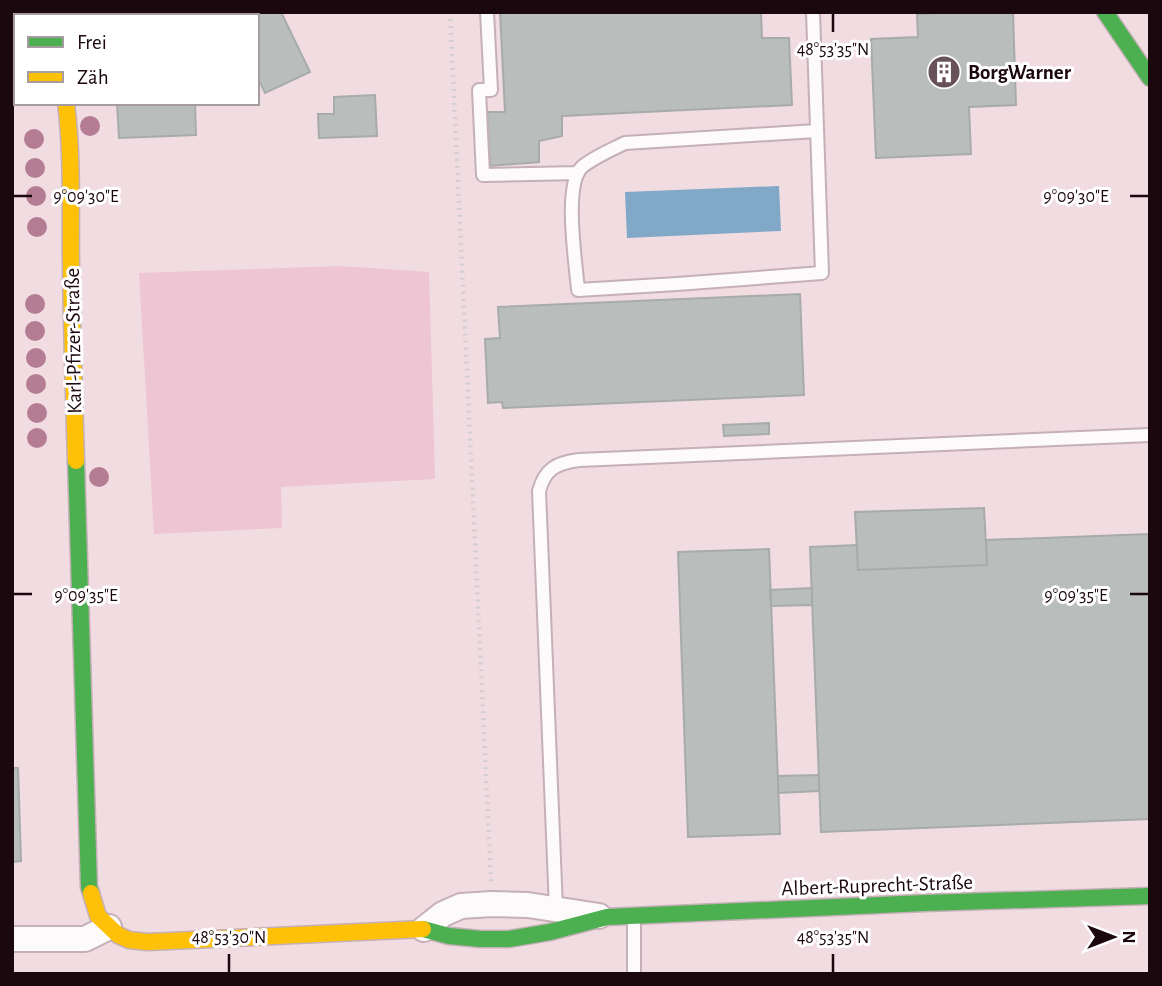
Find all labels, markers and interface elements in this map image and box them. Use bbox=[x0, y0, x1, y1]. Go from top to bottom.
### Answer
legend bbox=[14, 14, 259, 105]
text: Frei bbox=[77, 32, 107, 53]
text: 48°53'35"N bbox=[797, 41, 869, 59]
building icon: BorgWarner bbox=[925, 53, 963, 91]
place label: BorgWarner bbox=[968, 62, 1072, 83]
text: Zäh bbox=[77, 67, 109, 88]
text: 9°09'30"E bbox=[53, 188, 119, 206]
text: 9°09'30"E bbox=[1043, 188, 1109, 206]
street label: Karl-Pfizer-Straße bbox=[62, 268, 85, 414]
text: 9°09'35"E bbox=[54, 587, 118, 605]
text: 9°09'35"E bbox=[1044, 587, 1108, 605]
street label: Albert-Ruprecht-Straße bbox=[781, 872, 973, 899]
north arrow bbox=[1078, 902, 1148, 972]
text: 48°53'30"N bbox=[192, 929, 266, 947]
text: 48°53'35"N bbox=[797, 929, 869, 947]
text: N bbox=[1119, 930, 1138, 944]

